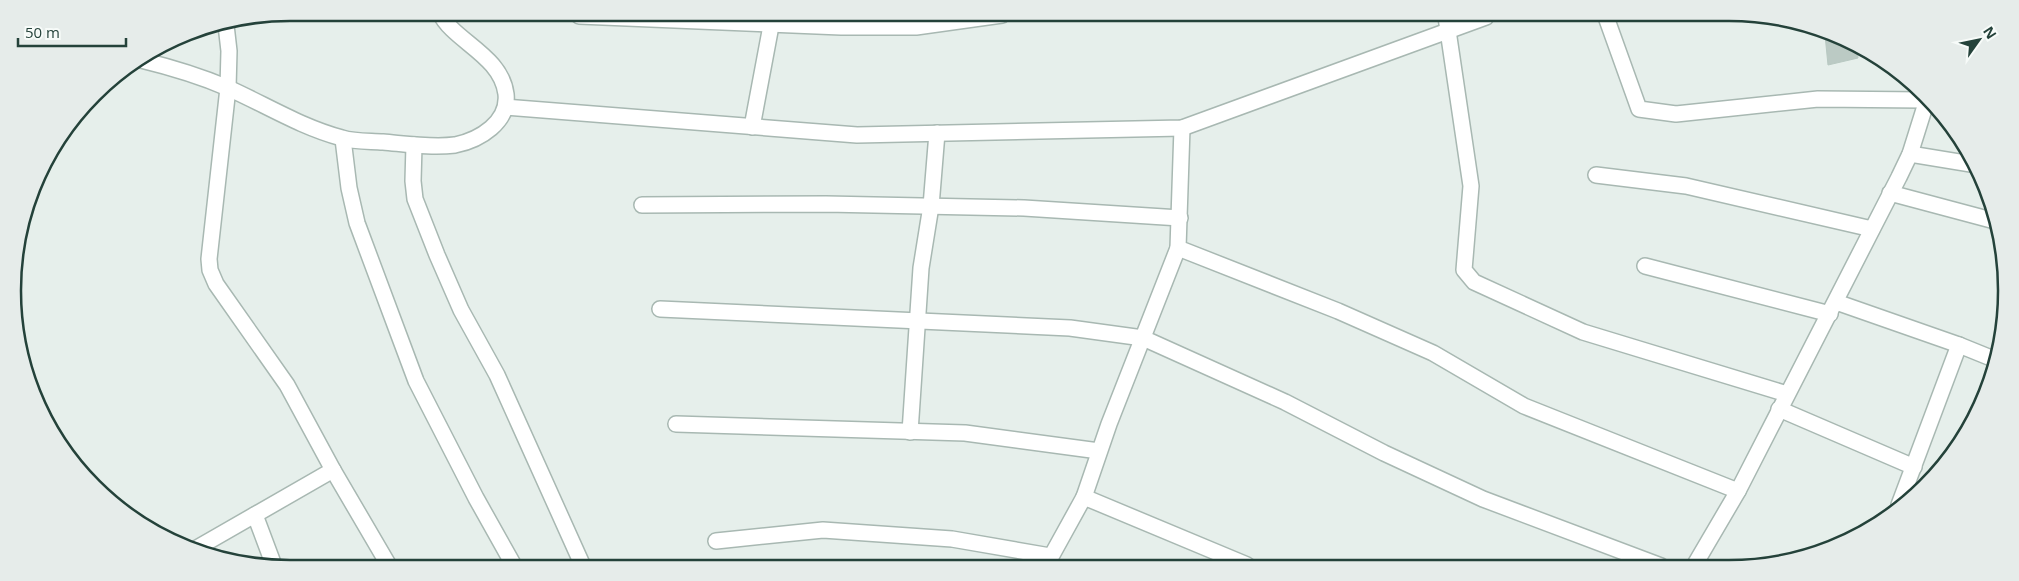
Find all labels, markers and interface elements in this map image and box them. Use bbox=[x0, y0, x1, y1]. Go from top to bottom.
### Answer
scale bar bbox=[18, 15, 125, 47]
north arrow bbox=[1954, 15, 2004, 65]
text: 50 m bbox=[25, 22, 60, 42]
text: N bbox=[1979, 23, 2001, 43]

